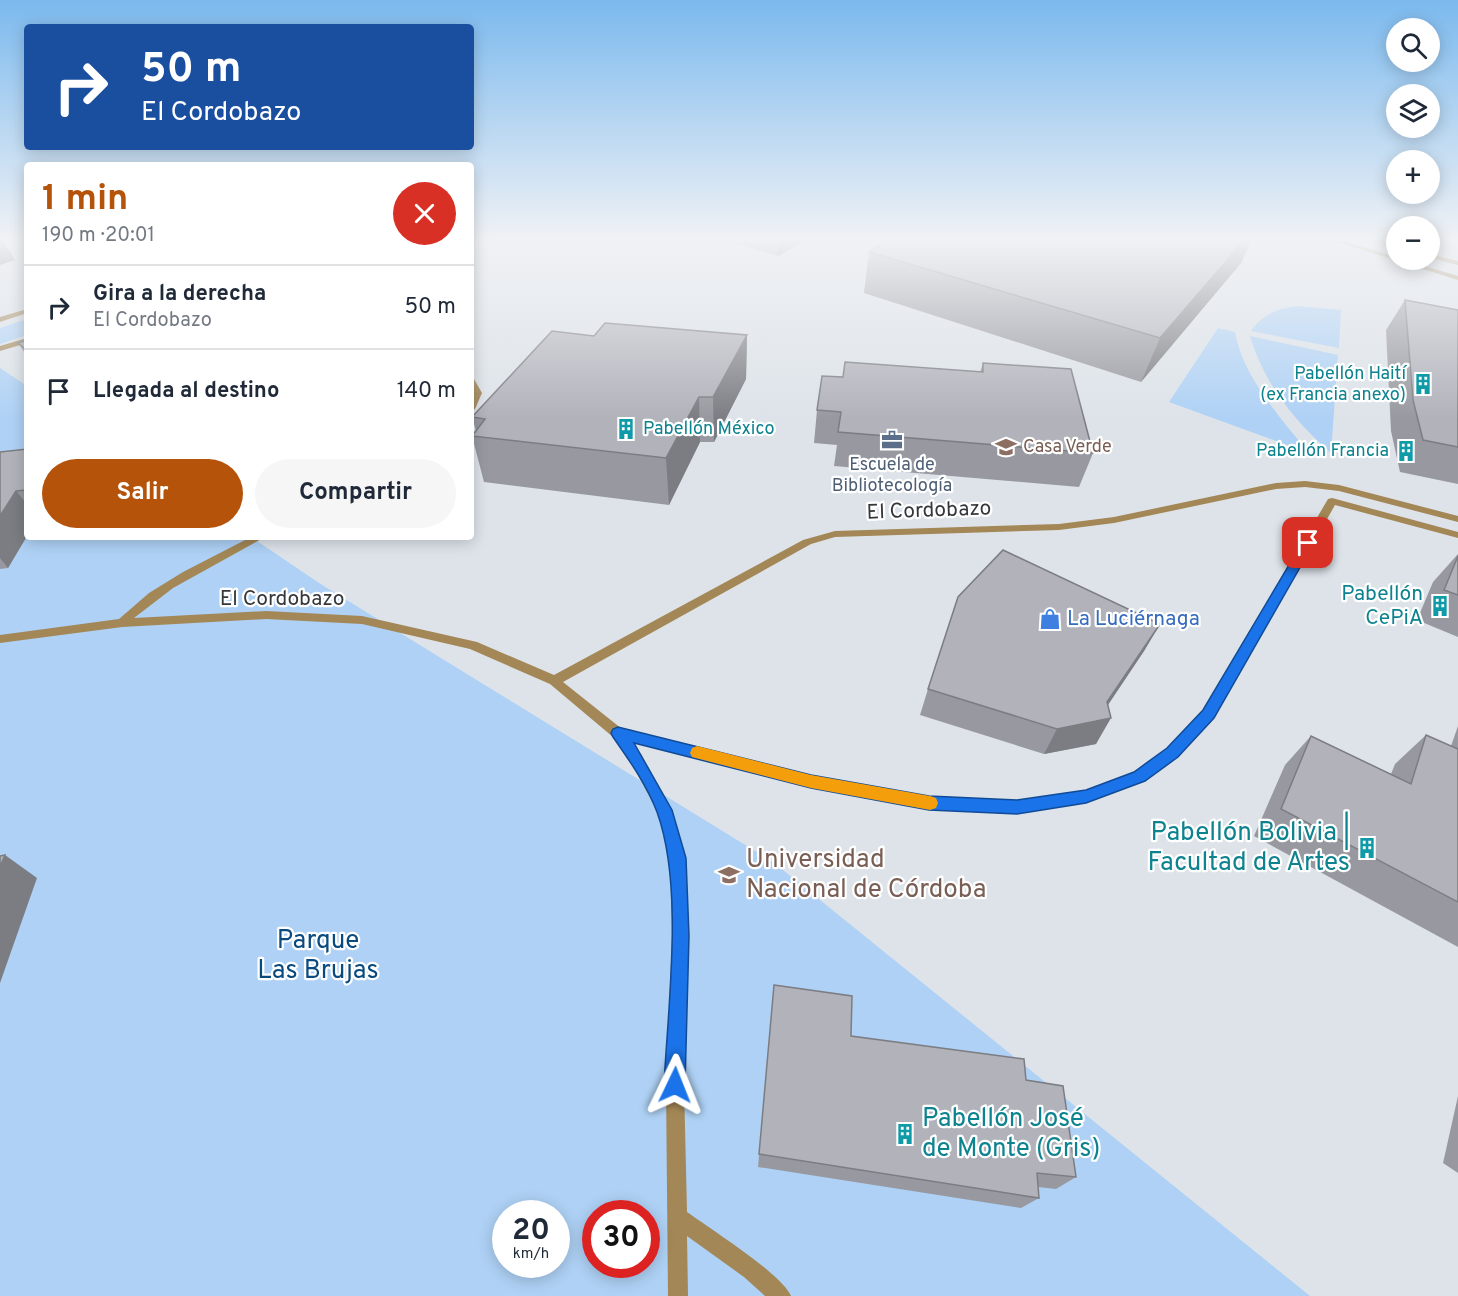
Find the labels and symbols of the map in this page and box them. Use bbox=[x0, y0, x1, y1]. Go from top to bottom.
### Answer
place label: Pabellón Haití (ex Francia anexo) bbox=[1260, 363, 1407, 407]
building icon: Pabellón Haití (ex Francia anexo) bbox=[1411, 372, 1435, 396]
building icon: Pabellón México bbox=[614, 417, 638, 441]
place label: Pabellón México bbox=[643, 418, 775, 441]
office icon: Escuela de Bibliotecología bbox=[880, 428, 904, 452]
school or university icon: Casa Verde bbox=[994, 435, 1018, 459]
place label: Casa Verde bbox=[1023, 436, 1112, 459]
building icon: Pabellón Francia bbox=[1394, 439, 1418, 463]
place label: Pabellón Francia bbox=[1256, 440, 1389, 463]
place label: Escuela de Bibliotecología bbox=[832, 454, 952, 498]
street label: El Cordobazo bbox=[866, 495, 992, 527]
pin bbox=[1282, 517, 1333, 568]
place label: Pabellón CePiA bbox=[1341, 581, 1423, 632]
street label: El Cordobazo bbox=[220, 586, 344, 613]
building icon: Pabellón CePiA bbox=[1428, 594, 1452, 618]
place label: La Luciérnaga bbox=[1067, 606, 1200, 633]
shop icon: La Luciérnaga bbox=[1038, 607, 1062, 631]
place label: Pabellón Bolivia | Facultad de Artes bbox=[1148, 811, 1350, 880]
building icon: Pabellón Bolivia | Facultad de Artes bbox=[1355, 836, 1379, 860]
place label: Universidad Nacional de Córdoba bbox=[746, 844, 986, 907]
school or university icon: Universidad Nacional de Córdoba bbox=[717, 863, 741, 887]
park label: Parque Las Brujas bbox=[257, 925, 379, 988]
position arrow bbox=[643, 1053, 707, 1117]
place label: Pabellón José de Monte (Gris) bbox=[922, 1103, 1100, 1166]
building icon: Pabellón José de Monte (Gris) bbox=[893, 1122, 917, 1146]
speed limit sign: 30 bbox=[582, 1200, 660, 1278]

